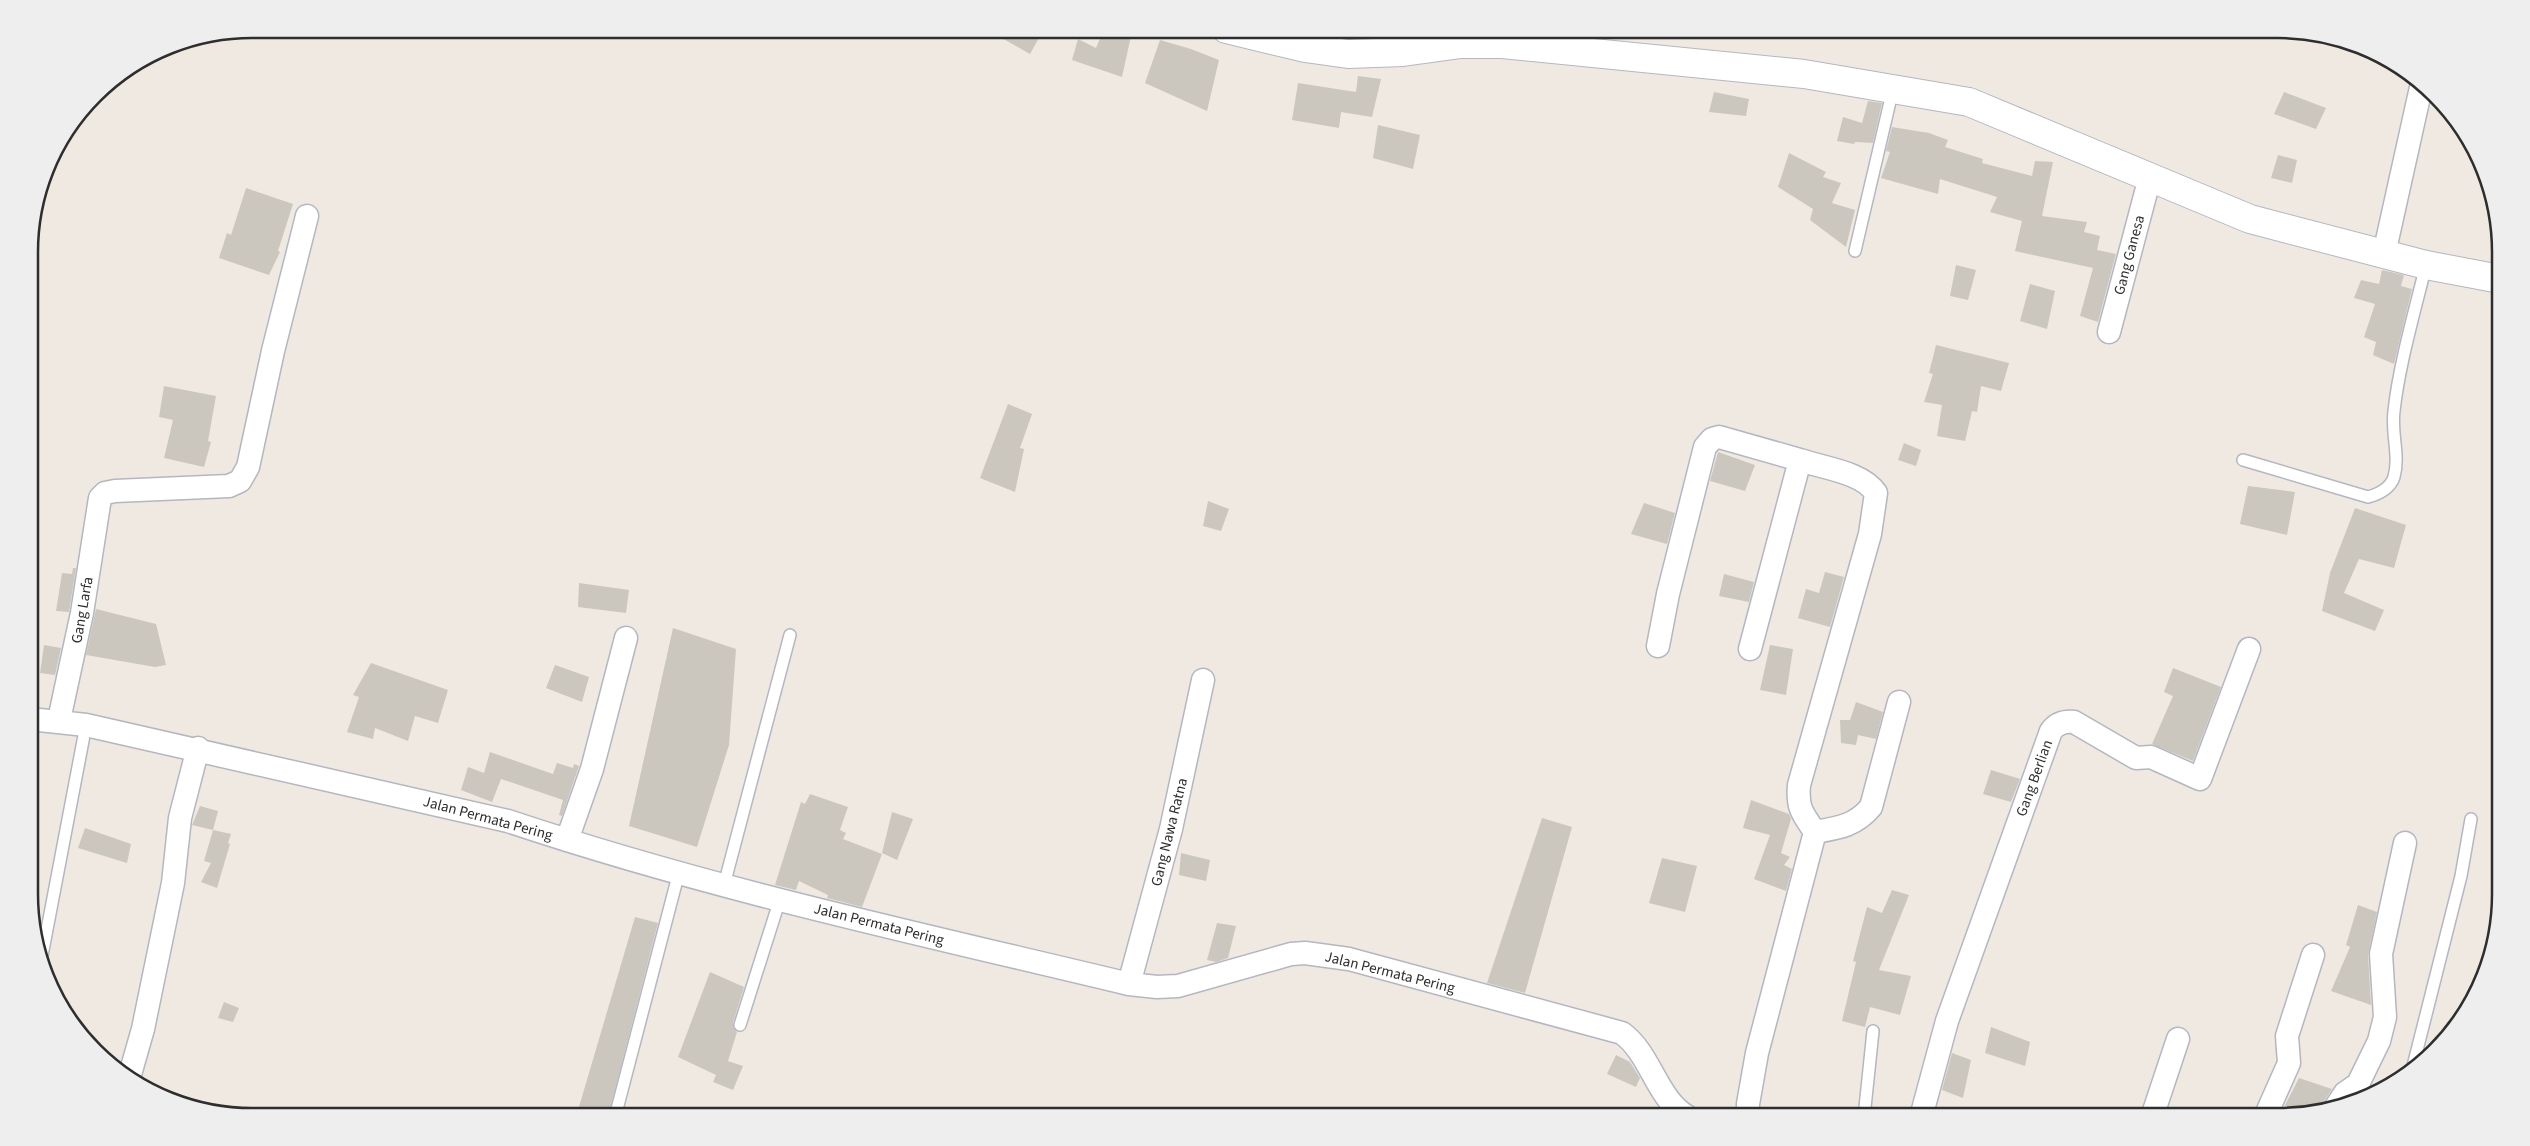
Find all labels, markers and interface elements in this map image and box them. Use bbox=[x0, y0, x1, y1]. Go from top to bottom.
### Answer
street label: Gang Ganesa bbox=[2109, 213, 2150, 297]
street label: Gang Larfa bbox=[66, 575, 99, 645]
street label: Gang Berlian bbox=[2011, 737, 2058, 820]
street label: Gang Nawa Ratna bbox=[1146, 776, 1193, 888]
street label: Jalan Permata Pering bbox=[421, 791, 555, 846]
street label: Jalan Permata Pering bbox=[812, 898, 947, 951]
street label: Jalan Permata Pering bbox=[1323, 946, 1458, 999]

